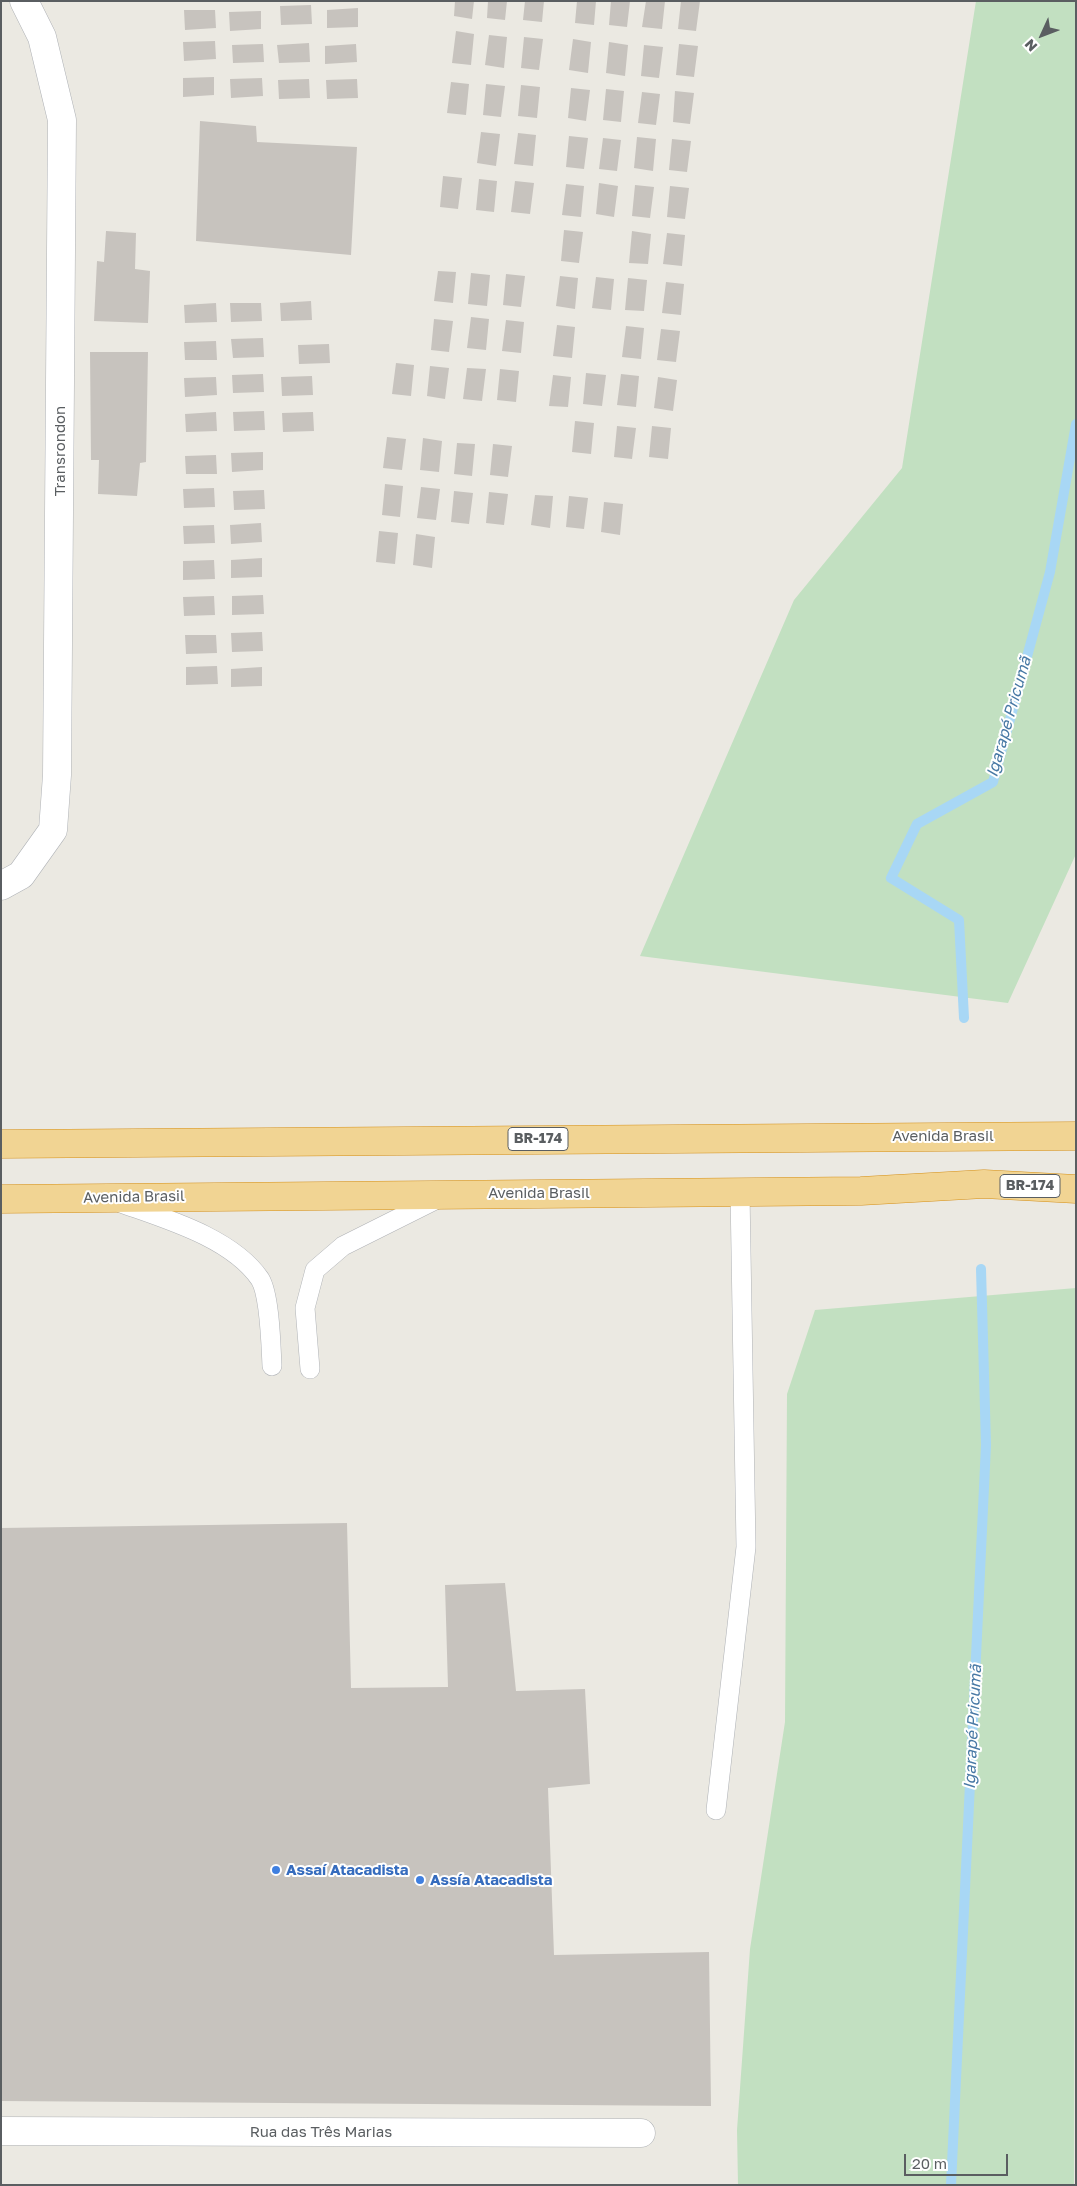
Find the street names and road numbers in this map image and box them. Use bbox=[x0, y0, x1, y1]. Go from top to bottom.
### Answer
street label: Transrondon bbox=[51, 406, 69, 496]
street label: Avenida Brasil bbox=[892, 1127, 994, 1145]
road number: BR-174 bbox=[508, 1128, 568, 1150]
road number: BR-174 bbox=[1000, 1174, 1060, 1198]
street label: Avenida Brasil bbox=[488, 1184, 590, 1202]
street label: Avenida Brasil bbox=[83, 1187, 185, 1207]
street label: Rua das Três Marias bbox=[250, 2123, 392, 2141]

